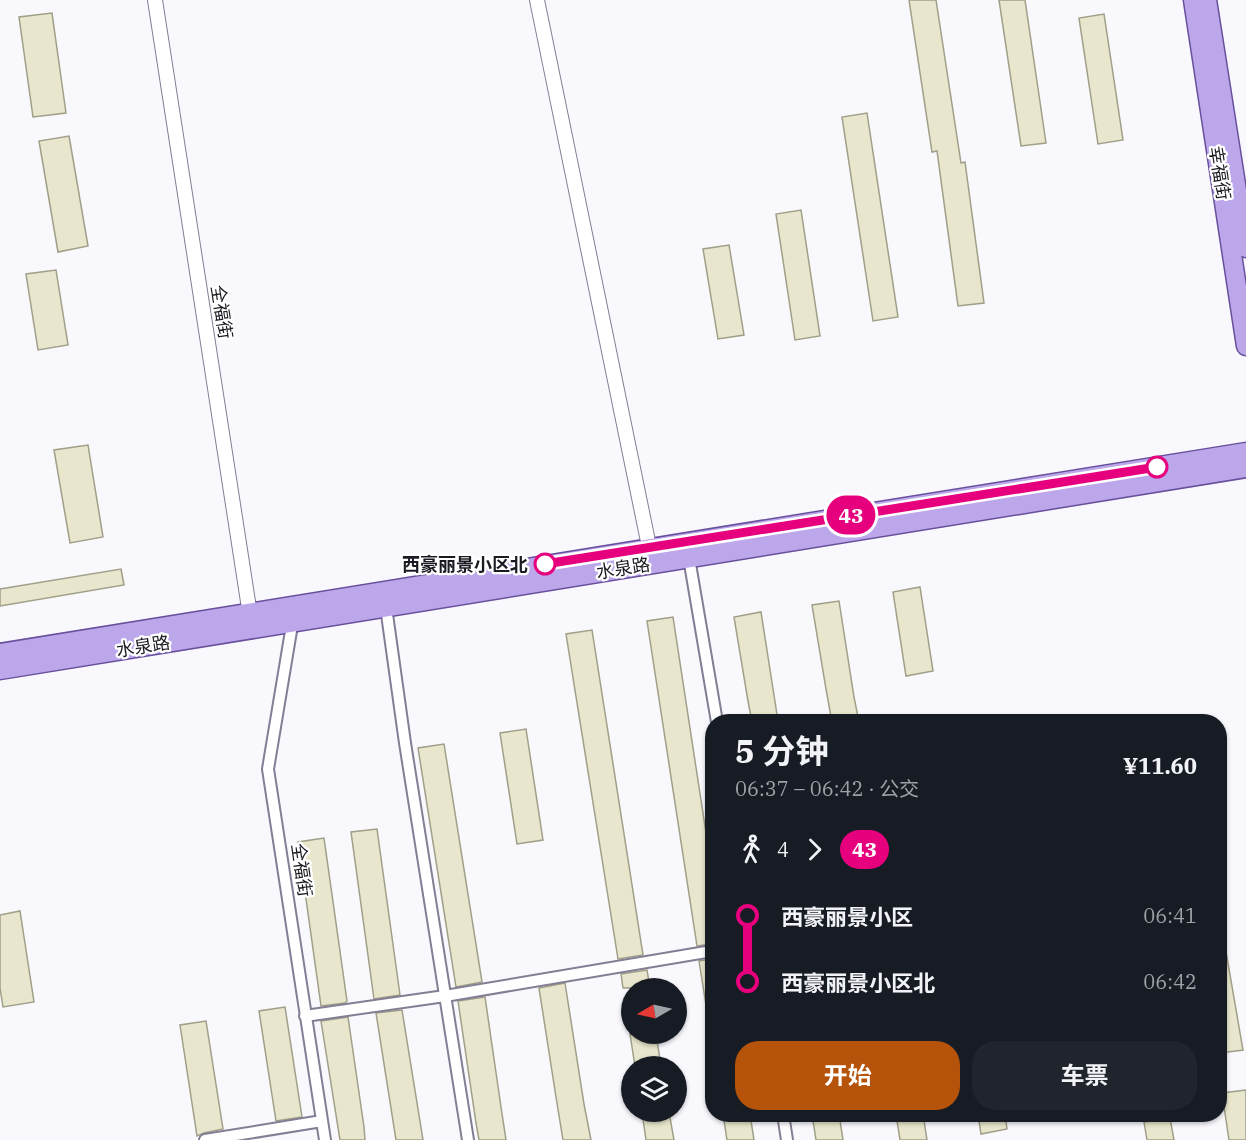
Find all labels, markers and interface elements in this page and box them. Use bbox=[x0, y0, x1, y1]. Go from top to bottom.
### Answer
street label: 幸福街 bbox=[1204, 145, 1236, 201]
street label: 全福街 bbox=[206, 284, 238, 340]
unlabelled marker bbox=[1146, 456, 1168, 478]
line badge: 43 bbox=[824, 496, 878, 534]
text: 43 bbox=[838, 501, 864, 529]
street label: 水泉路 bbox=[595, 552, 651, 584]
place label: 西豪丽景小区北 bbox=[402, 553, 528, 576]
marker: 西豪丽景小区北 bbox=[534, 553, 556, 575]
street label: 水泉路 bbox=[115, 630, 171, 662]
text: 5 分钟 bbox=[735, 729, 828, 772]
text: ¥11.60 bbox=[1123, 751, 1197, 780]
text: 06:37 – 06:42 · 公交 bbox=[735, 775, 919, 802]
icon: walk bbox=[735, 833, 768, 866]
icon: forward bbox=[798, 833, 831, 866]
text: 43 bbox=[852, 835, 877, 863]
text: 4 bbox=[777, 836, 789, 863]
street label: 全福街 bbox=[287, 842, 317, 898]
text: 西豪丽景小区 bbox=[781, 902, 913, 931]
text: 06:41 bbox=[1143, 902, 1197, 929]
text: 西豪丽景小区北 bbox=[781, 968, 935, 997]
text: 06:42 bbox=[1143, 968, 1197, 995]
north arrow bbox=[621, 978, 687, 1044]
map controls bbox=[621, 978, 687, 1122]
button: 开始 bbox=[735, 1041, 960, 1110]
button: 车票 bbox=[972, 1041, 1197, 1110]
button: layers bbox=[621, 1056, 687, 1122]

